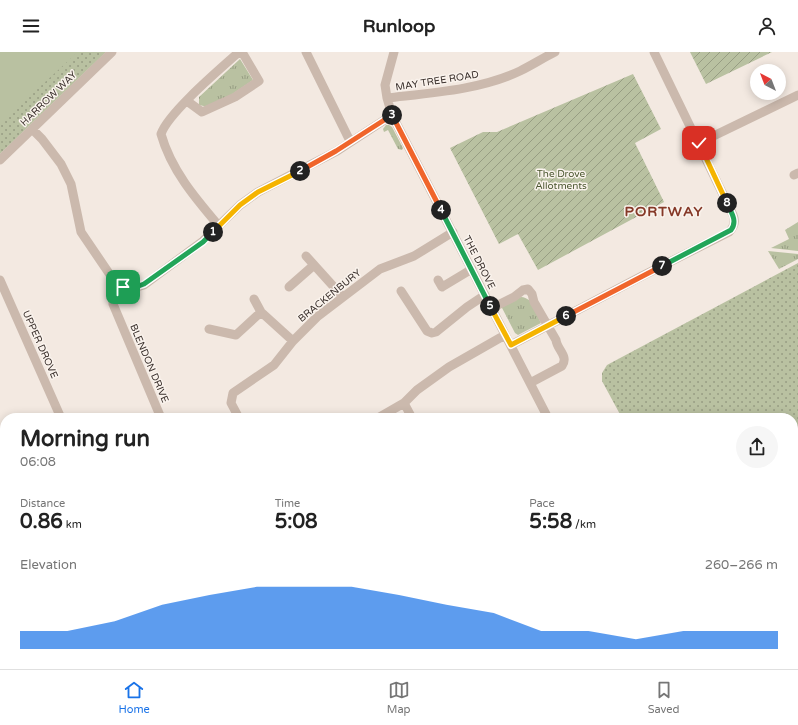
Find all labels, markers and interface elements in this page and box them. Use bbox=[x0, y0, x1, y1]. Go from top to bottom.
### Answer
icon: menu bbox=[20, 15, 42, 37]
text: Runloop bbox=[363, 15, 435, 37]
icon: person bbox=[756, 15, 778, 37]
north arrow bbox=[750, 64, 786, 100]
map controls bbox=[750, 64, 786, 100]
street label: HARROW WAY bbox=[18, 68, 80, 129]
street label: MAY TREE ROAD bbox=[395, 68, 480, 93]
pin: 3 bbox=[382, 105, 402, 125]
text: 3 bbox=[389, 108, 395, 121]
pin bbox=[682, 126, 716, 160]
icon: check bbox=[688, 132, 710, 154]
pin: 2 bbox=[290, 161, 310, 181]
text: 2 bbox=[297, 164, 303, 177]
park label: The Drove Allotments bbox=[535, 168, 587, 192]
pin: 8 bbox=[717, 193, 737, 213]
text: 8 bbox=[724, 196, 730, 209]
pin: 4 bbox=[431, 200, 451, 220]
text: 4 bbox=[438, 203, 444, 216]
district label: PORTWAY bbox=[625, 203, 703, 220]
pin: 1 bbox=[203, 222, 223, 242]
text: 1 bbox=[210, 225, 216, 238]
street label: THE DROVE bbox=[460, 234, 498, 291]
pin: 7 bbox=[652, 256, 672, 276]
text: 7 bbox=[659, 259, 665, 272]
street label: BRACKENBURY bbox=[296, 266, 364, 325]
pin bbox=[106, 270, 140, 304]
icon: arrive bbox=[112, 276, 134, 298]
pin: 5 bbox=[480, 296, 500, 316]
text: 5 bbox=[487, 299, 493, 312]
pin: 6 bbox=[556, 306, 576, 326]
street label: UPPER DROVE bbox=[20, 309, 60, 380]
text: 6 bbox=[563, 309, 569, 322]
street label: BLENDON DRIVE bbox=[127, 322, 171, 404]
text: Morning run bbox=[20, 426, 150, 452]
button: share bbox=[736, 426, 778, 468]
text: 06:08 bbox=[20, 454, 56, 470]
text: Distance bbox=[20, 497, 65, 510]
text: Time bbox=[275, 497, 300, 510]
text: Pace bbox=[529, 497, 555, 510]
text: 0.86 bbox=[20, 510, 63, 534]
text: 5:08 bbox=[275, 510, 318, 534]
text: 5:58 bbox=[529, 510, 572, 534]
text: km bbox=[63, 518, 82, 531]
text: /km bbox=[572, 518, 596, 531]
text: Elevation bbox=[20, 557, 77, 573]
text: 260–266 m bbox=[705, 557, 778, 573]
tab: Home bbox=[119, 679, 150, 716]
tab: Map bbox=[387, 679, 411, 716]
tab: Saved bbox=[648, 679, 679, 716]

